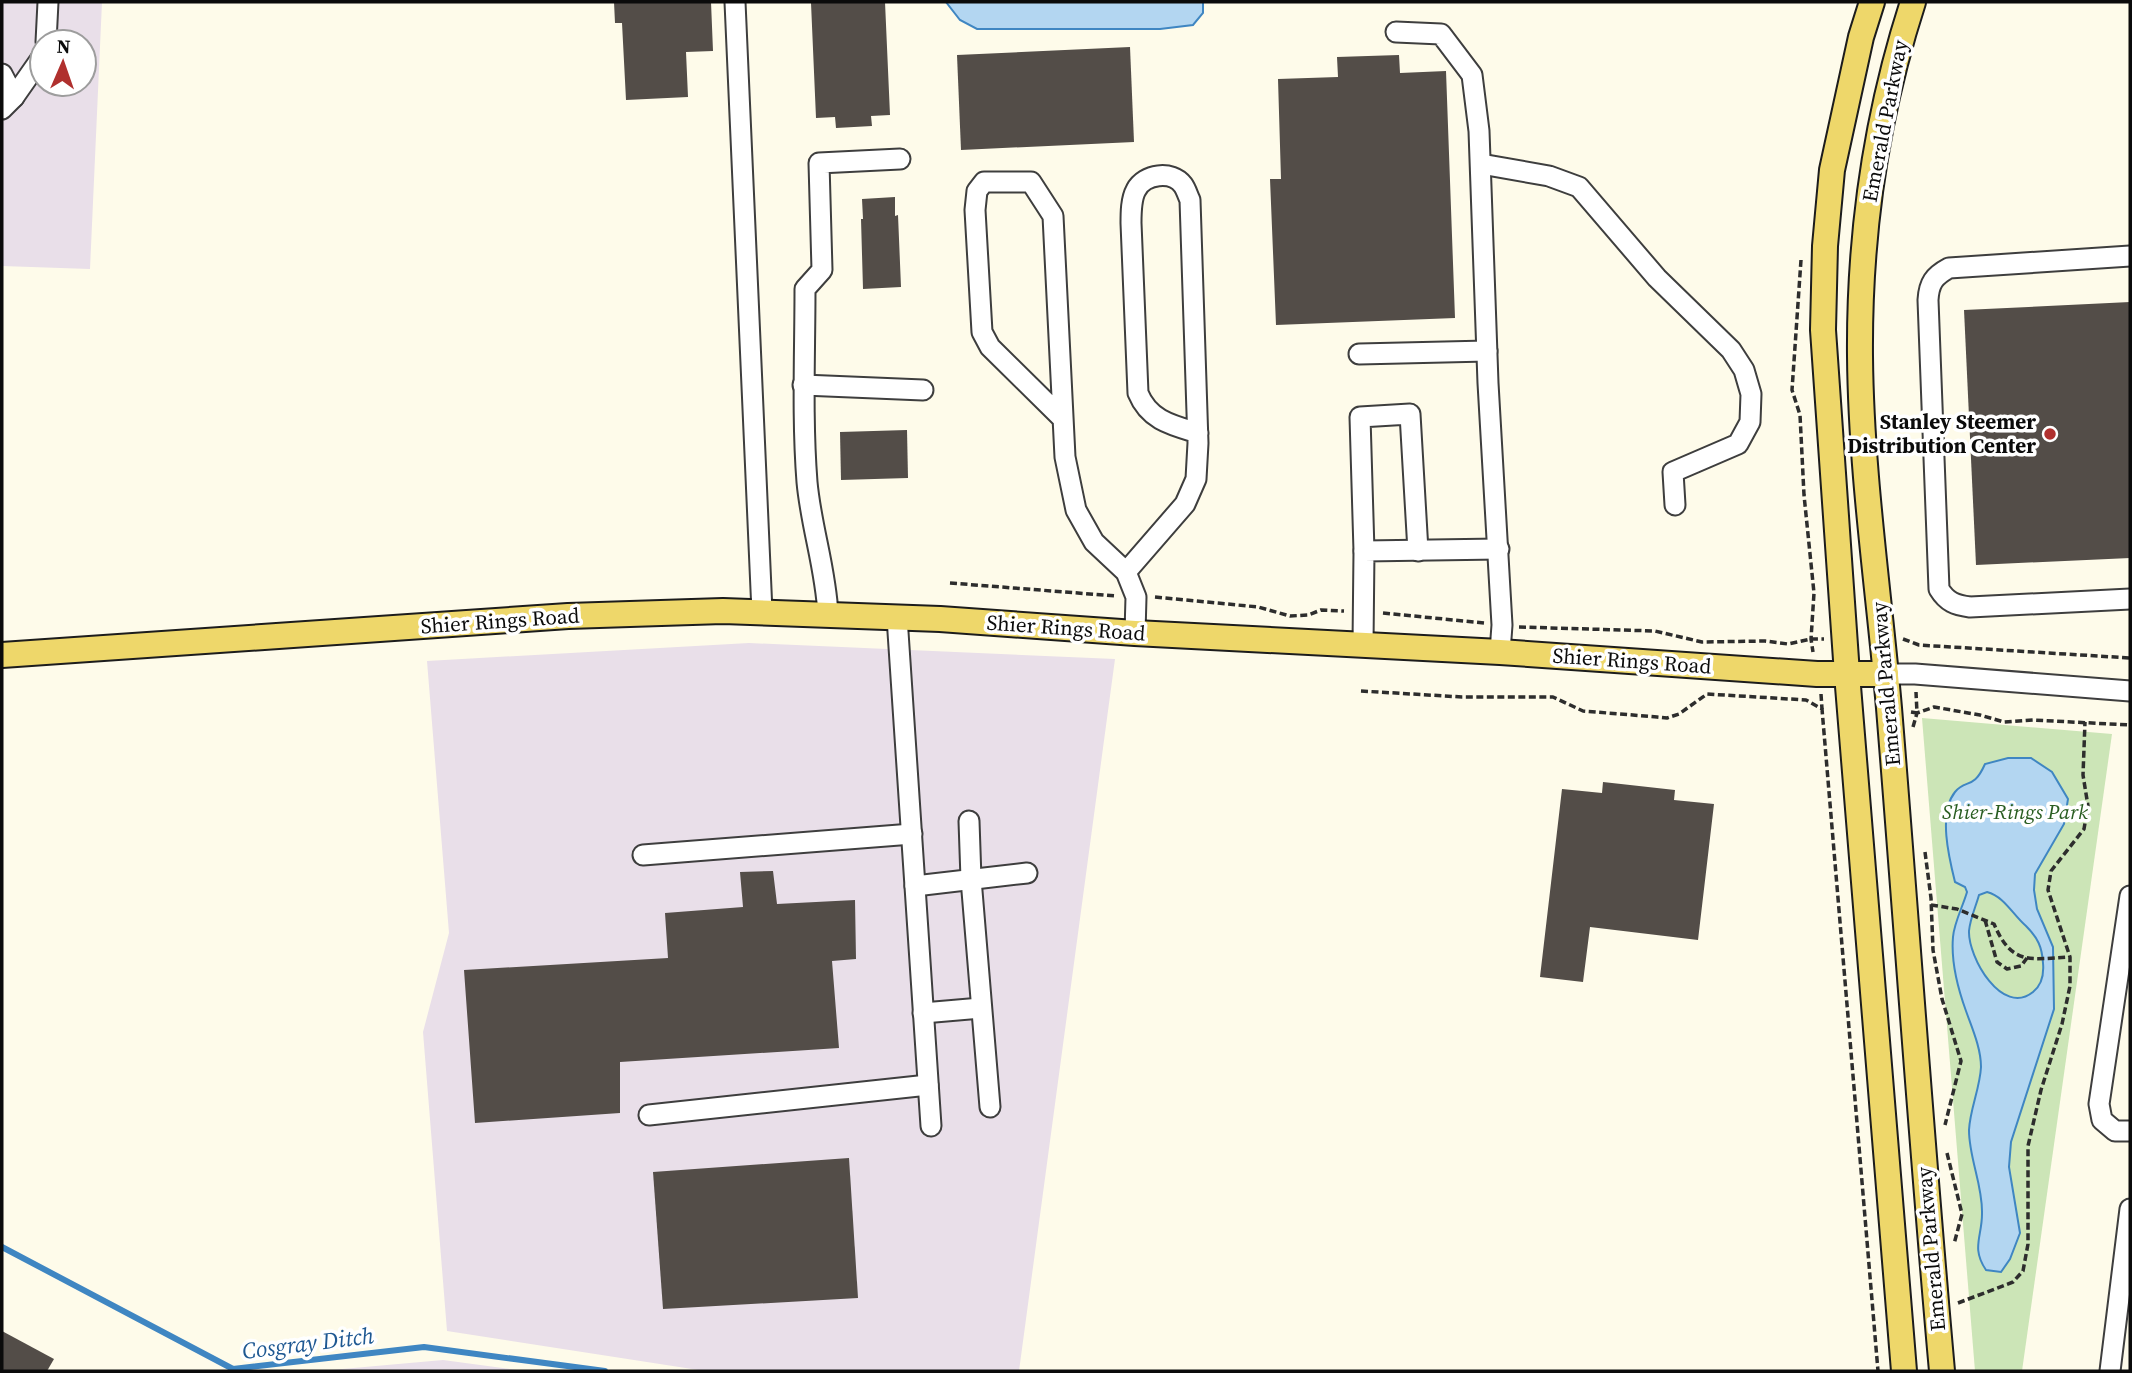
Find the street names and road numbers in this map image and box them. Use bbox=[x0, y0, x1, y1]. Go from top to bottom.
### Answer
street label: Emerald Parkway bbox=[1855, 37, 1915, 205]
street label: Shier Rings Road bbox=[420, 600, 580, 641]
street label: Emerald Parkway bbox=[1864, 600, 1907, 767]
street label: Shier Rings Road bbox=[986, 607, 1146, 648]
street label: Shier Rings Road bbox=[1552, 640, 1712, 681]
street label: Emerald Parkway bbox=[1909, 1165, 1952, 1332]

